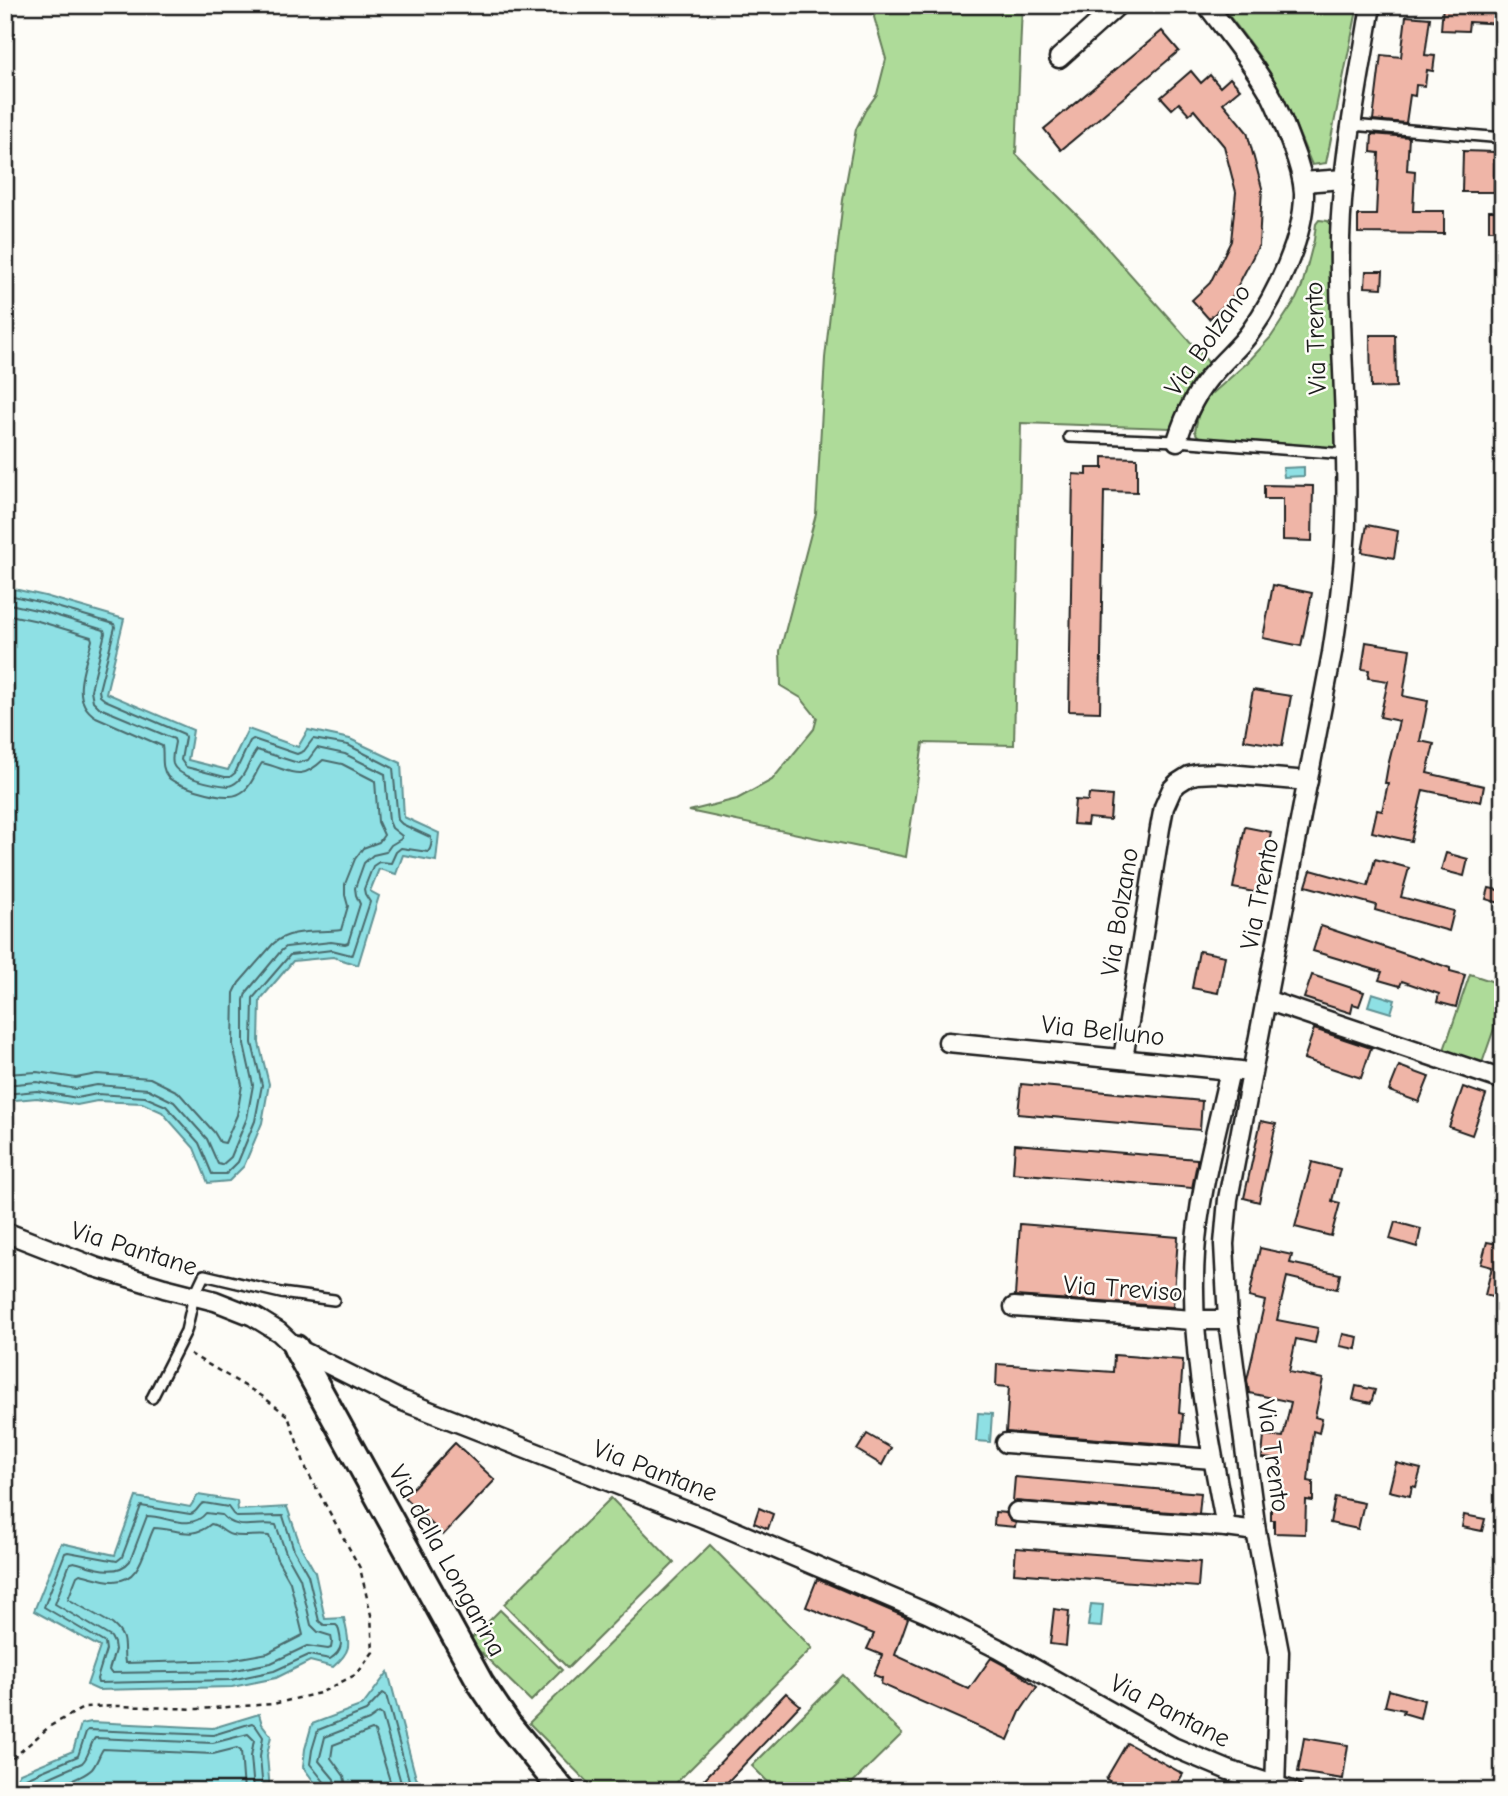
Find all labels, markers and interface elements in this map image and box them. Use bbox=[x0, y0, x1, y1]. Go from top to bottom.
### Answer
street label: Via Bolzano bbox=[1159, 278, 1257, 402]
street label: Via Trento bbox=[1299, 281, 1333, 395]
street label: Via Trento bbox=[1234, 836, 1286, 952]
street label: Via Bolzano bbox=[1095, 846, 1145, 978]
street label: Via Belluno bbox=[1040, 1010, 1166, 1052]
street label: Via Pantane bbox=[67, 1216, 201, 1282]
street label: Via Treviso bbox=[1062, 1270, 1184, 1308]
street label: Via Trento bbox=[1250, 1398, 1296, 1514]
street label: Via Pantane bbox=[589, 1434, 721, 1508]
street label: Via della Longarina bbox=[382, 1460, 512, 1662]
street label: Via Pantane bbox=[1105, 1668, 1235, 1754]

